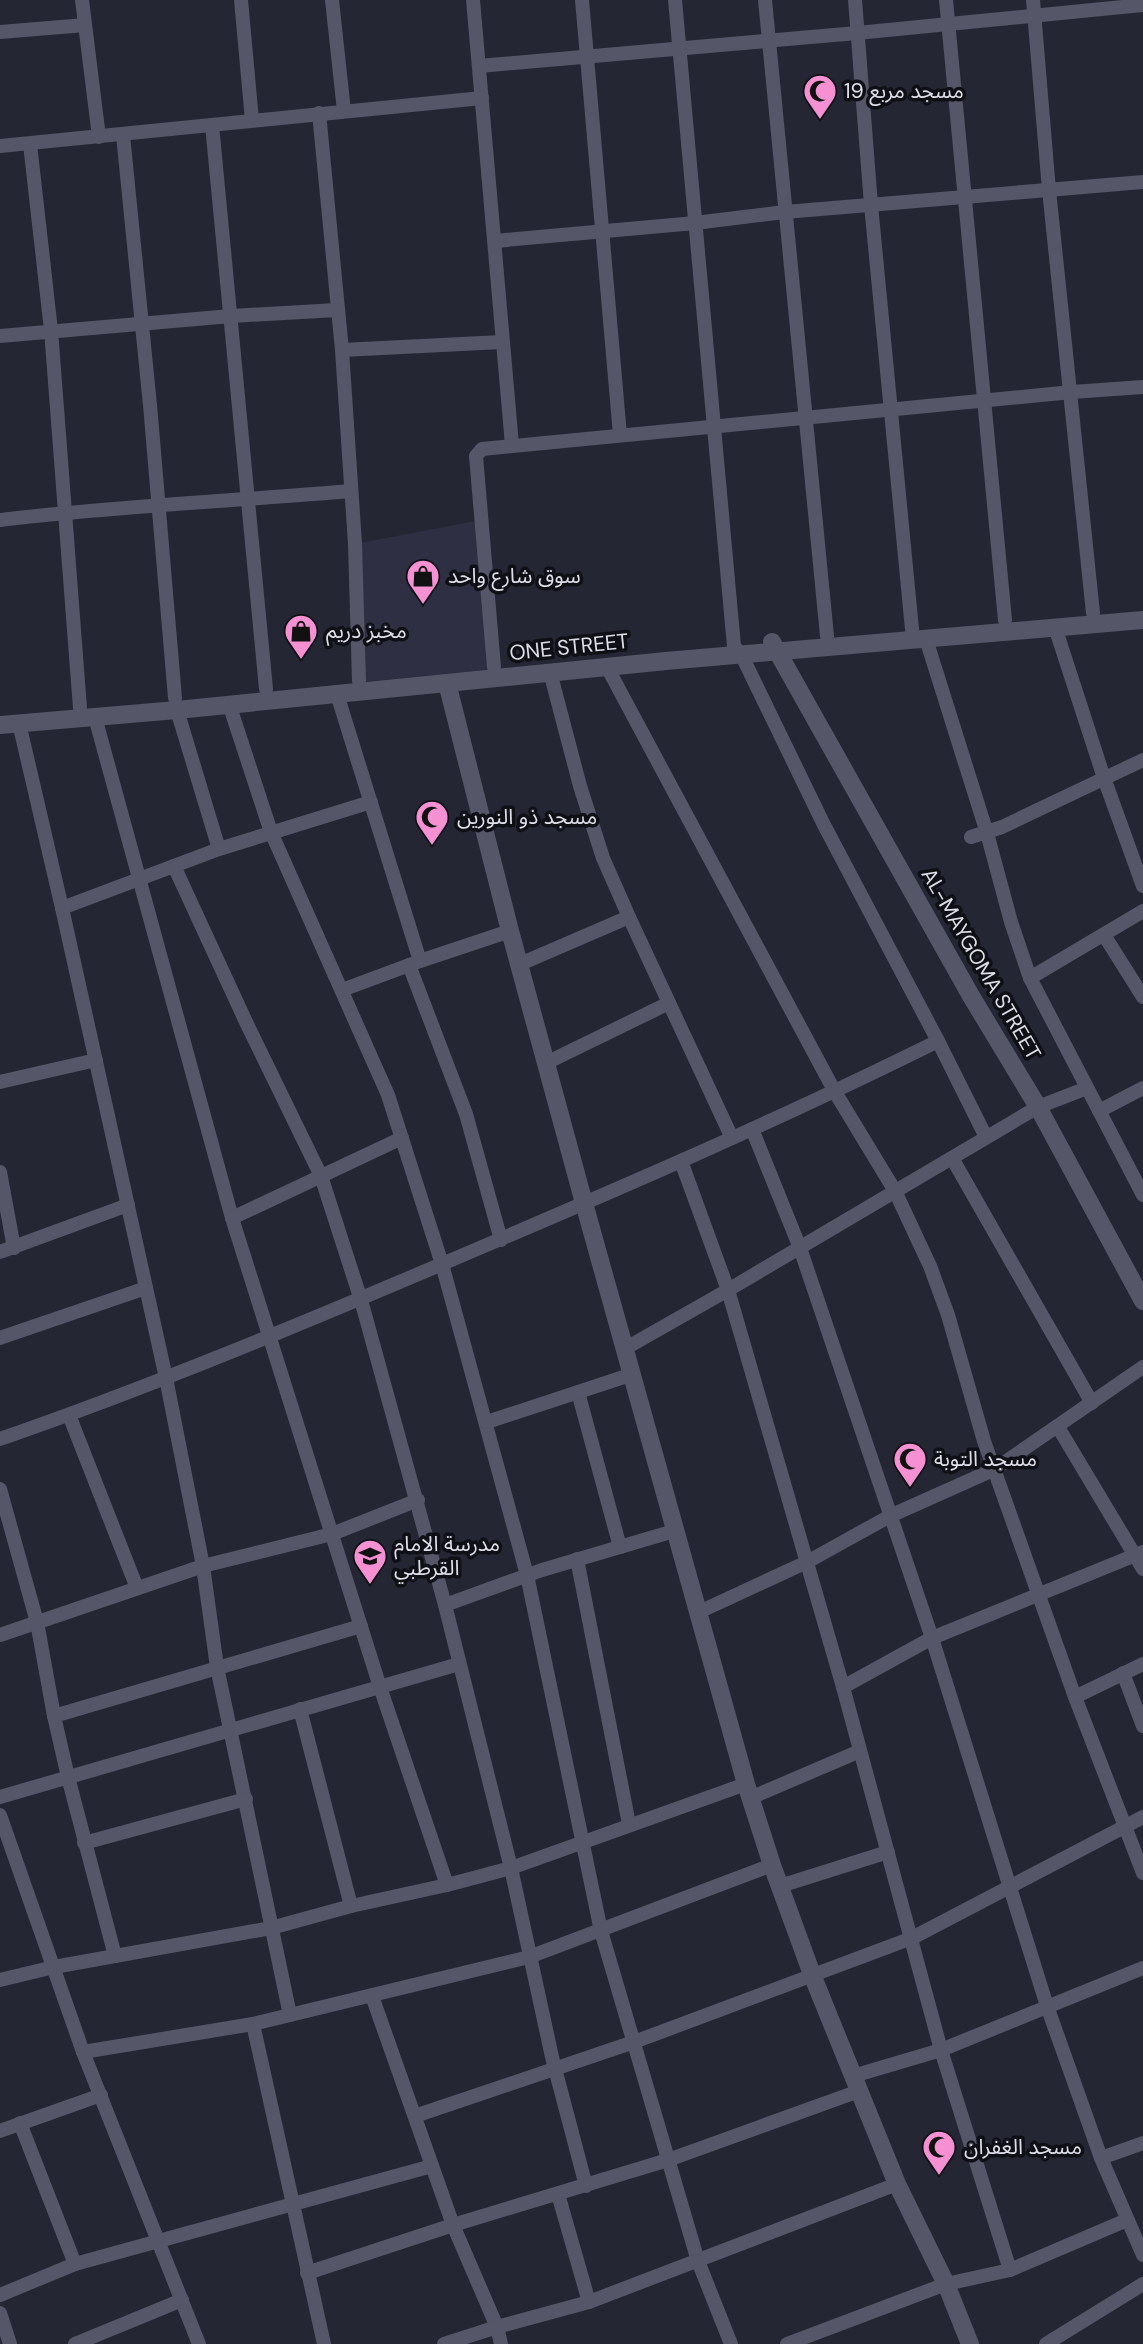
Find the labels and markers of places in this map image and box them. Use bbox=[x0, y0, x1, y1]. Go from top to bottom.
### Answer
mosque icon: مسجد مربع 19 bbox=[801, 72, 839, 121]
place label: مسجد مربع 19 bbox=[844, 77, 964, 106]
shop icon: سوق شارع واحد bbox=[404, 557, 442, 606]
place label: سوق شارع واحد bbox=[448, 562, 581, 591]
shop icon: مخبز دريم bbox=[282, 612, 320, 661]
place label: مخبز دريم bbox=[326, 617, 407, 646]
mosque icon: مسجد ذو النورين bbox=[413, 798, 451, 847]
place label: مسجد ذو النورين bbox=[457, 803, 597, 831]
mosque icon: مسجد التوبة bbox=[891, 1440, 929, 1489]
place label: مسجد التوبة bbox=[934, 1445, 1037, 1473]
place label: مدرسة الامام القرطبي bbox=[394, 1530, 500, 1584]
school or university icon: مدرسة الامام القرطبي bbox=[351, 1537, 389, 1586]
mosque icon: مسجد الغفران bbox=[920, 2128, 958, 2177]
place label: مسجد الغفران bbox=[964, 2133, 1082, 2161]

